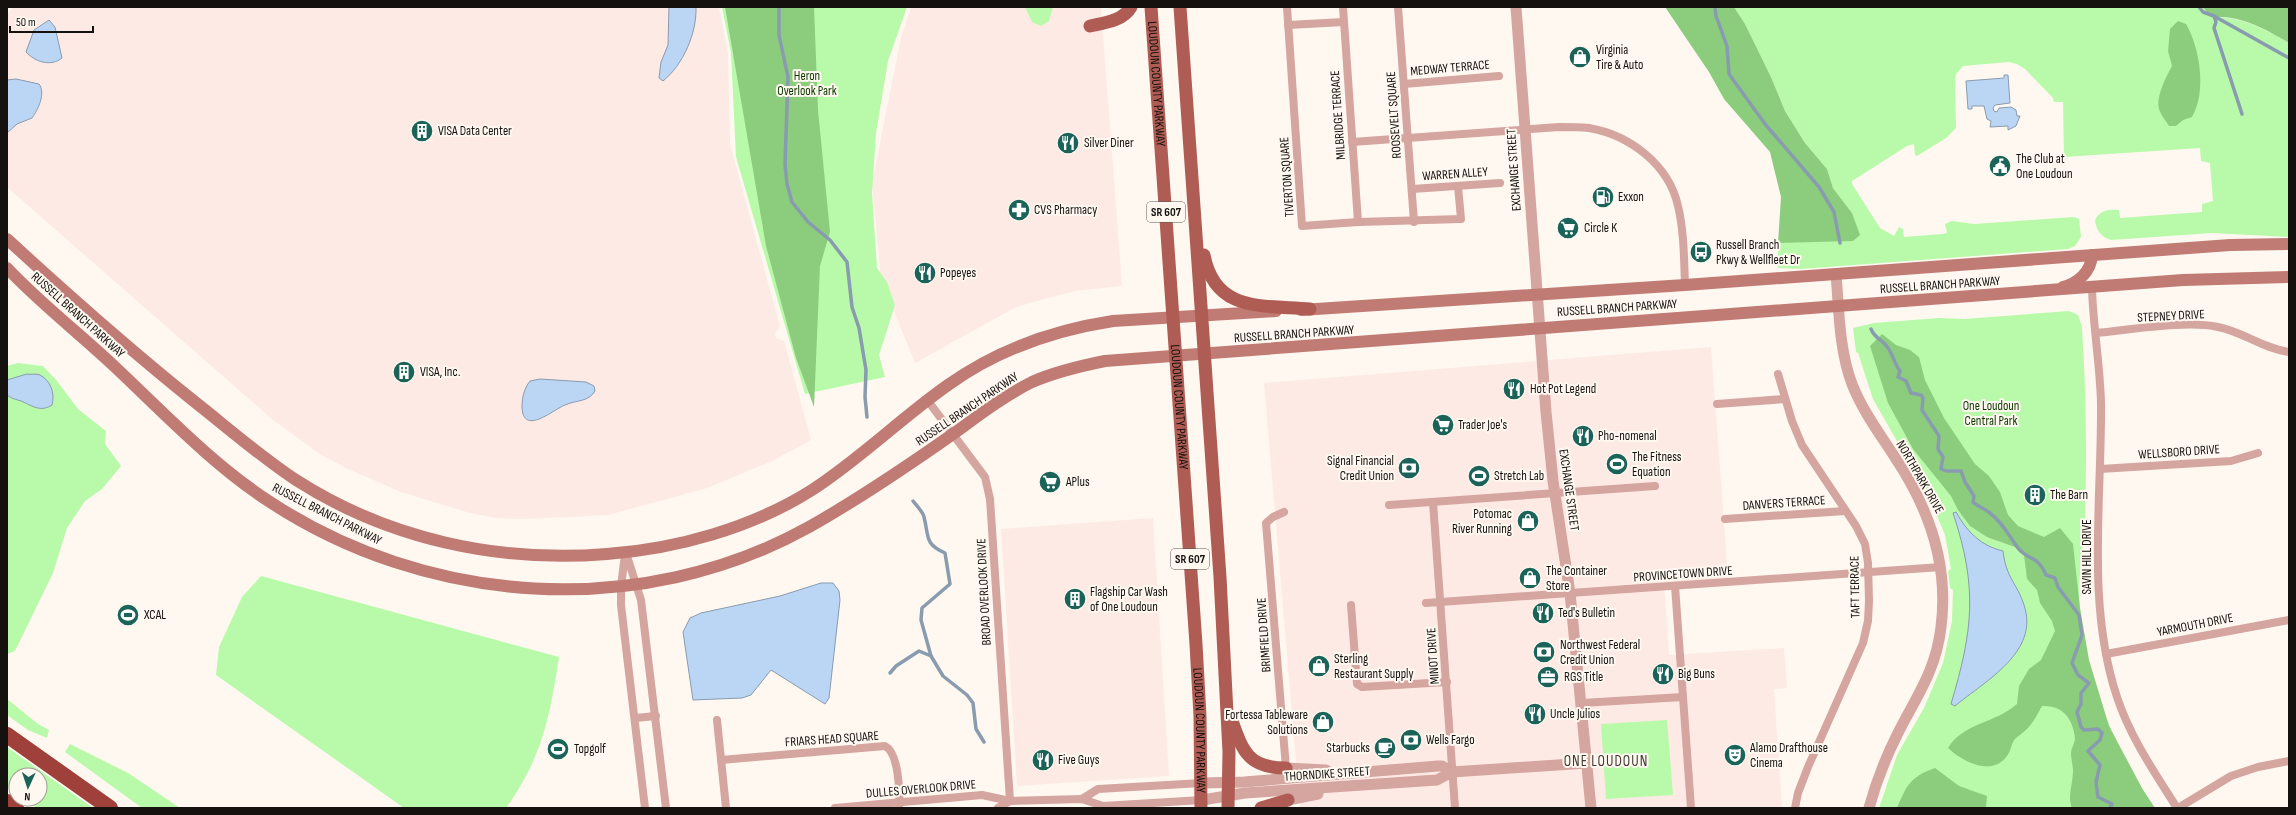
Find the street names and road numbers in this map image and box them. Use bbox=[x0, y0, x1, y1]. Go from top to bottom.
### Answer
street label: LOUDOUN COUNTY PARKWAY bbox=[1144, 21, 1169, 148]
street label: MEDWAY TERRACE bbox=[1410, 57, 1490, 79]
street label: MILBRIDGE TERRACE bbox=[1327, 70, 1349, 160]
street label: ROOSEVELT SQUARE bbox=[1383, 71, 1405, 159]
street label: EXCHANGE STREET bbox=[1503, 128, 1525, 212]
street label: TIVERTON SQUARE bbox=[1276, 136, 1298, 218]
street label: WARREN ALLEY bbox=[1422, 164, 1489, 184]
road number: SR 607 bbox=[1147, 202, 1185, 222]
street label: RUSSELL BRANCH PARKWAY bbox=[28, 269, 129, 362]
street label: RUSSELL BRANCH PARKWAY bbox=[1879, 273, 2001, 297]
street label: RUSSELL BRANCH PARKWAY bbox=[1556, 296, 1678, 320]
street label: STEPNEY DRIVE bbox=[2137, 306, 2205, 326]
street label: RUSSELL BRANCH PARKWAY bbox=[1233, 322, 1355, 346]
street label: LOUDOUN COUNTY PARKWAY bbox=[1167, 344, 1192, 471]
street label: RUSSELL BRANCH PARKWAY bbox=[913, 368, 1022, 449]
street label: NORTHPARK DRIVE bbox=[1893, 438, 1947, 516]
street label: WELLSBORO DRIVE bbox=[2138, 441, 2220, 463]
street label: EXCHANGE STREET bbox=[1555, 448, 1583, 532]
street label: RUSSELL BRANCH PARKWAY bbox=[270, 479, 385, 549]
street label: DANVERS TERRACE bbox=[1742, 492, 1826, 514]
street label: SAVIN HILL DRIVE bbox=[2079, 519, 2095, 595]
street label: BROAD OVERLOOK DRIVE bbox=[973, 538, 995, 646]
road number: SR 607 bbox=[1171, 549, 1209, 569]
street label: TAFT TERRACE bbox=[1846, 556, 1864, 618]
street label: PROVINCETOWN DRIVE bbox=[1633, 563, 1733, 585]
street label: BRIMFIELD DRIVE bbox=[1253, 597, 1275, 673]
street label: YARMOUTH DRIVE bbox=[2156, 610, 2234, 640]
street label: MINOT DRIVE bbox=[1423, 627, 1443, 685]
street label: LOUDOUN COUNTY PARKWAY bbox=[1189, 667, 1209, 794]
street label: FRIARS HEAD SQUARE bbox=[785, 728, 879, 750]
street label: THORNDIKE STREET bbox=[1284, 763, 1370, 785]
street label: DULLES OVERLOOK DRIVE bbox=[865, 776, 977, 802]

